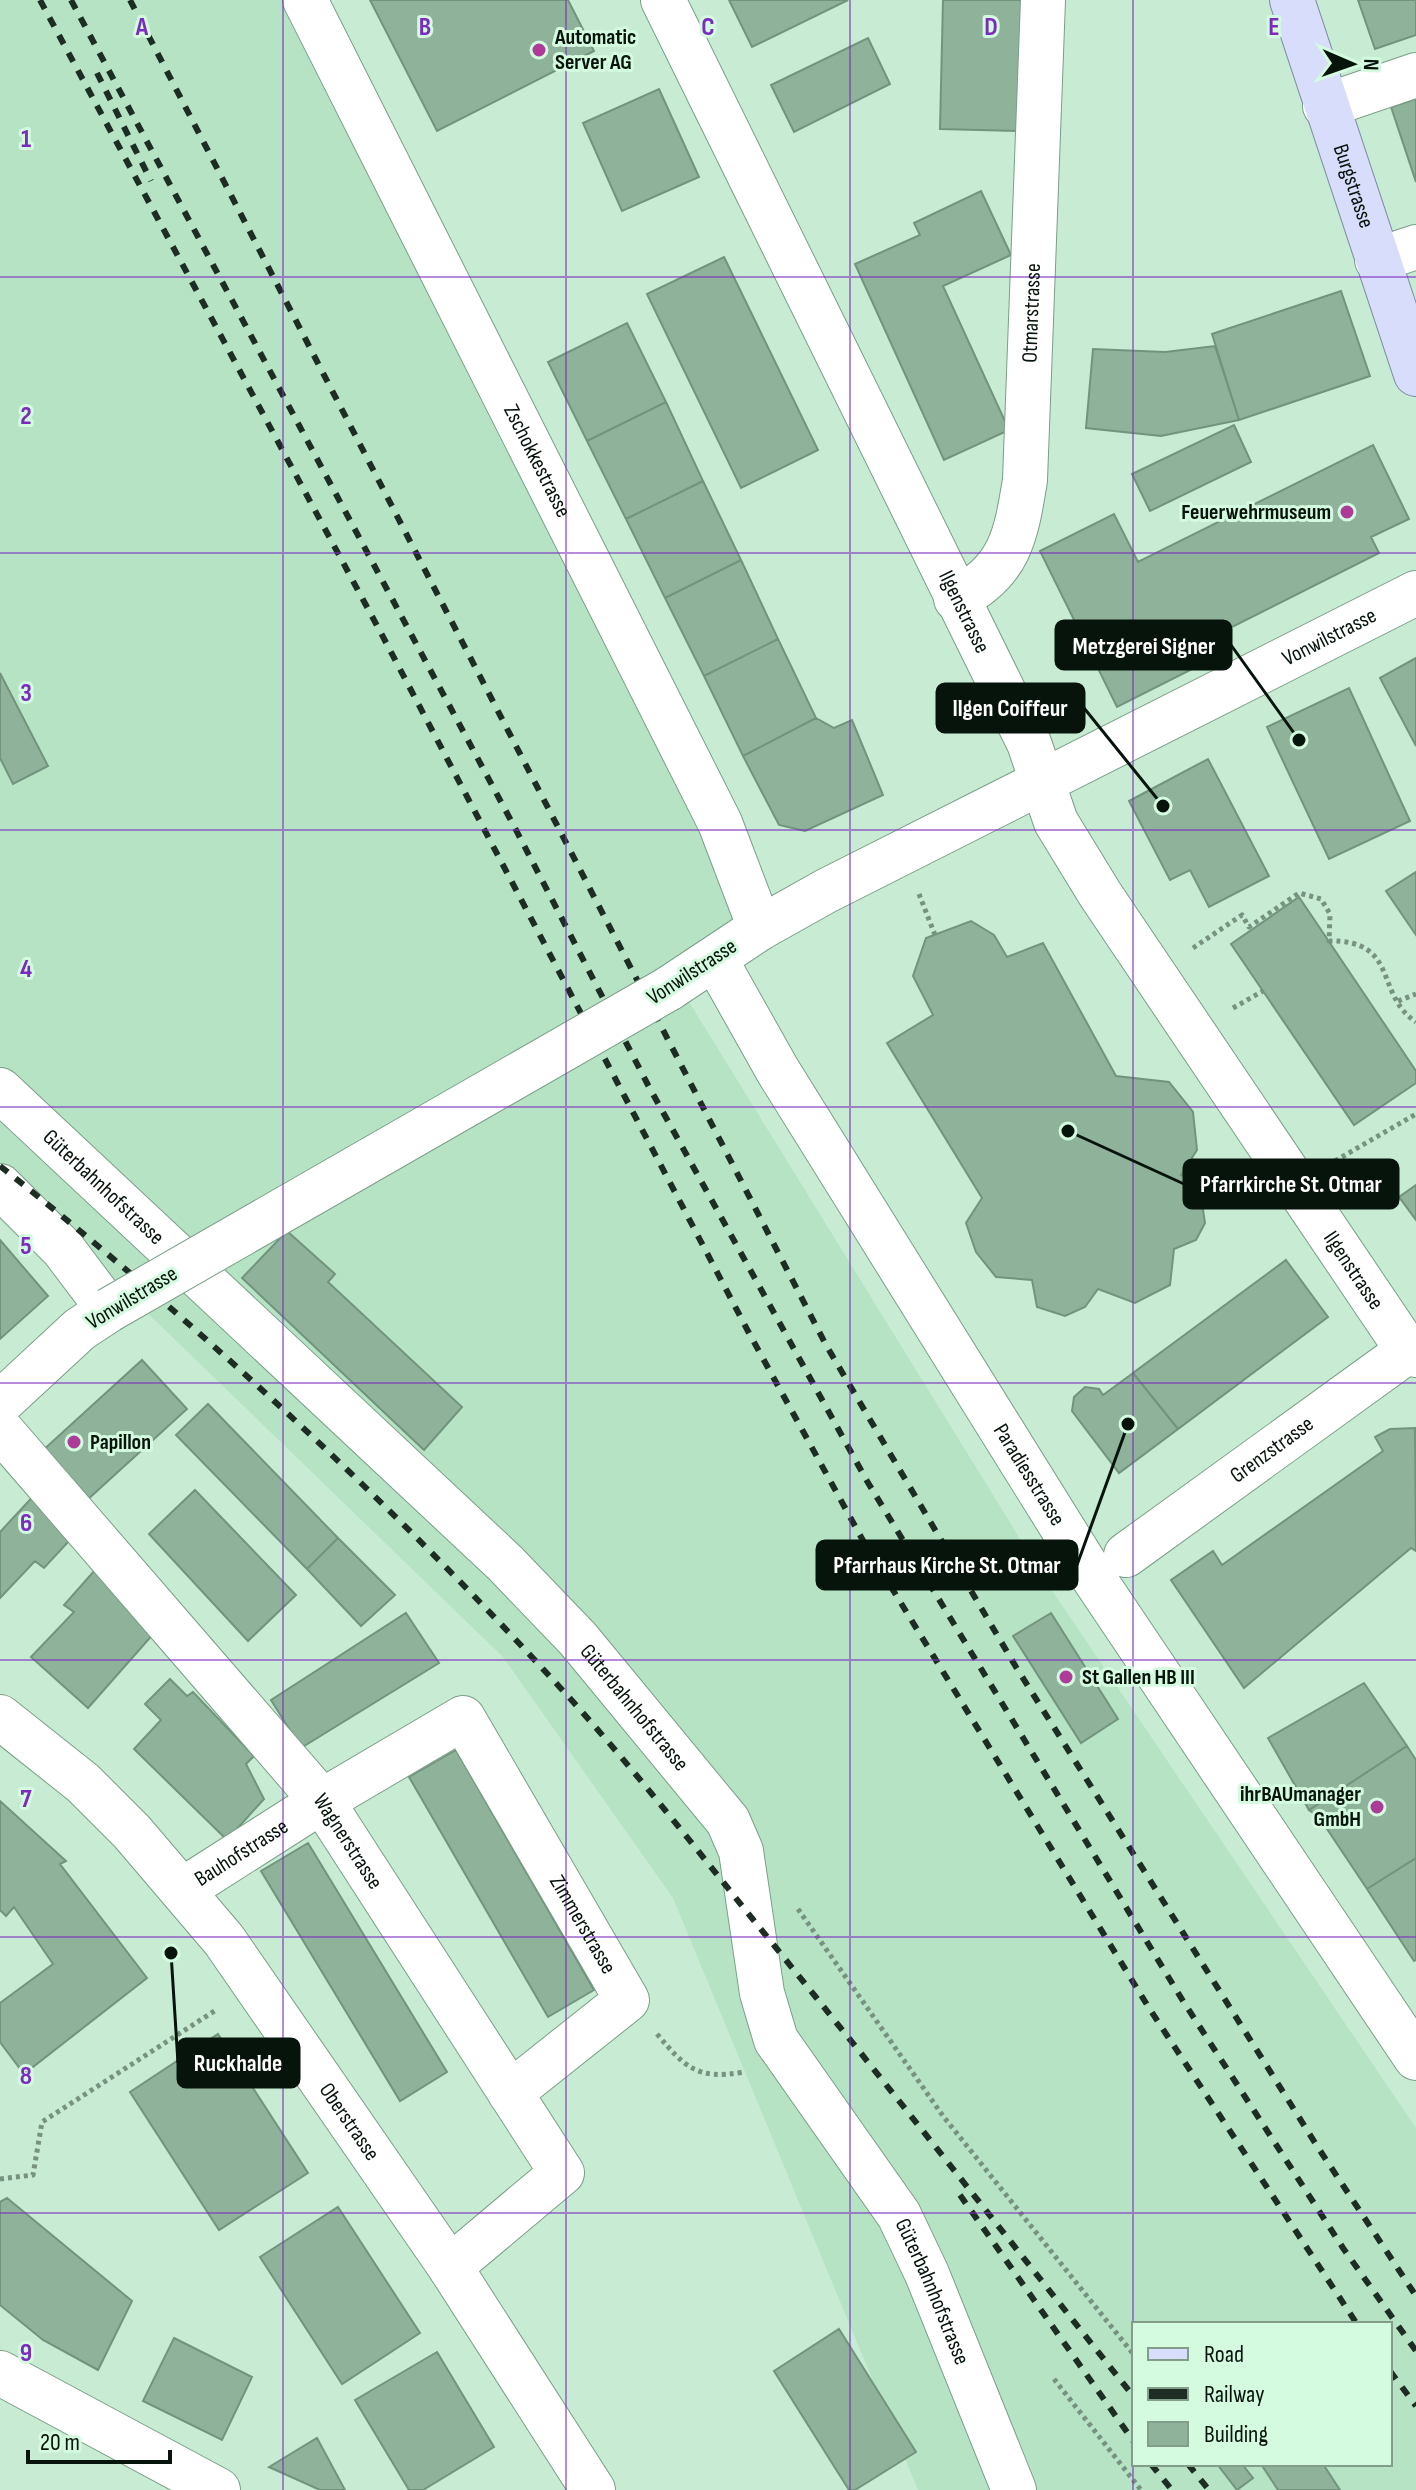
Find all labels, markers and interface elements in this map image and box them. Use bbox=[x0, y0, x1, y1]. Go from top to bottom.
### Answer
text: A bbox=[135, 12, 149, 43]
text: B bbox=[419, 12, 431, 43]
text: C bbox=[701, 12, 715, 43]
text: D bbox=[984, 12, 998, 43]
text: E bbox=[1268, 12, 1280, 43]
place label: Automatic Server AG bbox=[554, 24, 636, 76]
north arrow bbox=[1312, 24, 1392, 104]
marker: Automatic Server AG bbox=[530, 41, 548, 59]
text: N bbox=[1357, 58, 1384, 71]
text: 1 bbox=[21, 124, 31, 155]
street label: Burgstrasse bbox=[1327, 140, 1380, 232]
street label: Otmarstrasse bbox=[1016, 263, 1047, 363]
street label: Zschokkestrasse bbox=[498, 400, 577, 522]
text: 2 bbox=[20, 401, 32, 432]
place label: Feuerwehrmuseum bbox=[1181, 499, 1331, 526]
marker: Feuerwehrmuseum bbox=[1338, 503, 1356, 521]
street label: Ilgenstrasse bbox=[933, 566, 996, 658]
street label: Vonwilstrasse bbox=[1278, 602, 1381, 672]
callout: Metzgerei Signer bbox=[1056, 621, 1231, 669]
text: Metzgerei Signer bbox=[1072, 632, 1216, 661]
text: 3 bbox=[20, 678, 32, 709]
callout: Ilgen Coiffeur bbox=[937, 684, 1084, 732]
text: Ilgen Coiffeur bbox=[952, 694, 1068, 723]
street label: Vonwilstrasse bbox=[642, 933, 742, 1011]
text: 4 bbox=[20, 954, 32, 985]
street label: Güterbahnhofstrasse bbox=[37, 1124, 170, 1251]
callout: Pfarrkirche St. Otmar bbox=[1184, 1160, 1398, 1208]
text: Pfarrkirche St. Otmar bbox=[1200, 1170, 1382, 1199]
street label: Ilgenstrasse bbox=[1318, 1226, 1390, 1315]
text: 5 bbox=[20, 1231, 32, 1262]
street label: Vonwilstrasse bbox=[81, 1260, 183, 1336]
street label: Grenzstrasse bbox=[1225, 1410, 1319, 1489]
street label: Paradiesstrasse bbox=[987, 1419, 1071, 1531]
place label: Papillon bbox=[90, 1429, 151, 1456]
marker: Papillon bbox=[65, 1433, 83, 1451]
text: 6 bbox=[20, 1508, 32, 1539]
callout: Pfarrhaus Kirche St. Otmar bbox=[817, 1541, 1077, 1589]
text: Pfarrhaus Kirche St. Otmar bbox=[833, 1551, 1061, 1580]
street label: Güterbahnhofstrasse bbox=[574, 1638, 695, 1777]
place label: St Gallen HB III bbox=[1082, 1664, 1195, 1691]
marker: St Gallen HB III bbox=[1057, 1668, 1075, 1686]
place label: ihrBAUmanager GmbH bbox=[1240, 1781, 1361, 1833]
text: 7 bbox=[20, 1784, 32, 1815]
street label: Wagnerstrasse bbox=[307, 1788, 389, 1894]
marker: ihrBAUmanager GmbH bbox=[1368, 1798, 1386, 1816]
street label: Bauhofstrasse bbox=[189, 1813, 293, 1892]
street label: Zimmerstrasse bbox=[544, 1870, 622, 1979]
callout: Ruckhalde bbox=[178, 2039, 299, 2087]
text: Ruckhalde bbox=[194, 2049, 282, 2078]
text: 8 bbox=[20, 2061, 32, 2092]
street label: Oberstrasse bbox=[313, 2078, 386, 2166]
street label: Güterbahnhofstrasse bbox=[889, 2214, 976, 2369]
legend bbox=[1132, 2322, 1392, 2466]
text: 9 bbox=[20, 2338, 32, 2369]
text: Road bbox=[1204, 2340, 1244, 2369]
text: Railway bbox=[1204, 2380, 1264, 2409]
scale bar bbox=[28, 2414, 170, 2464]
text: Building bbox=[1204, 2420, 1268, 2449]
text: 20 m bbox=[40, 2428, 80, 2457]

